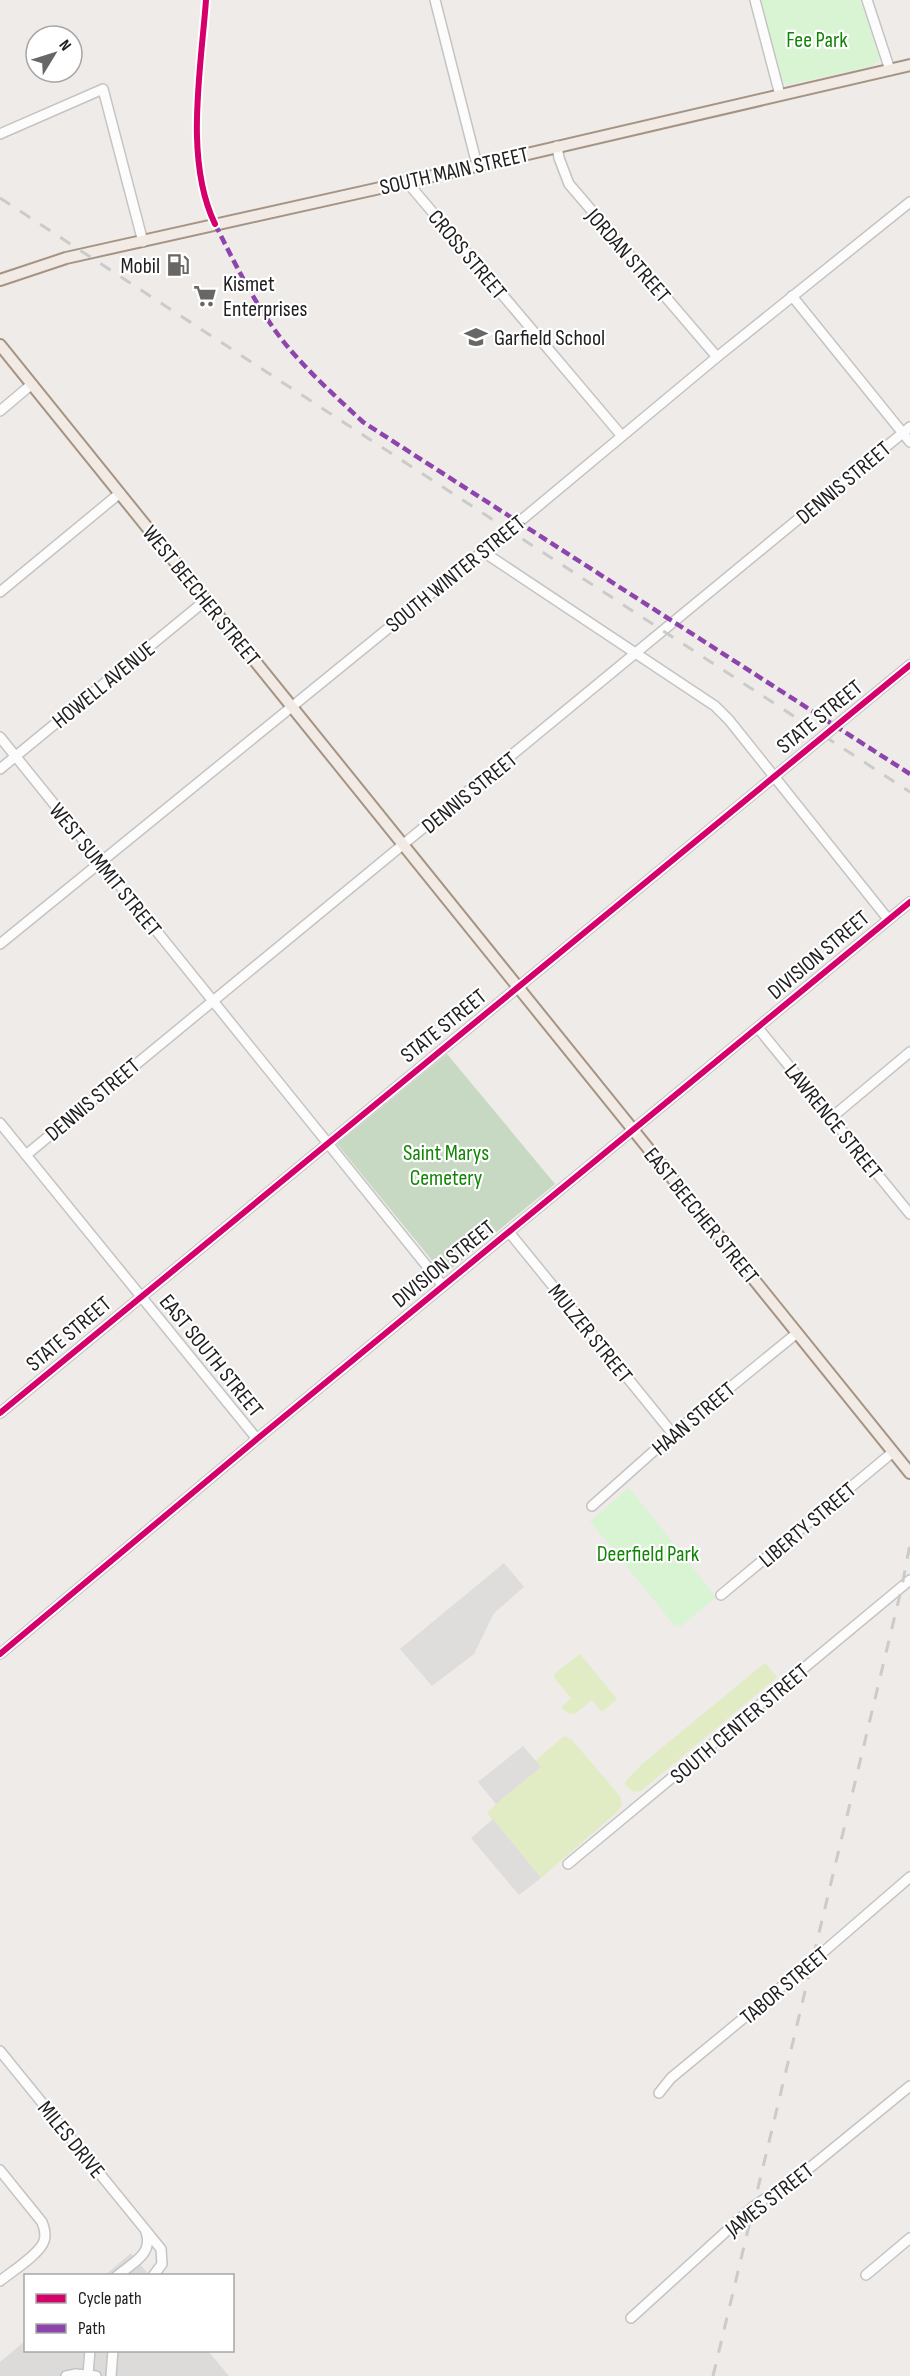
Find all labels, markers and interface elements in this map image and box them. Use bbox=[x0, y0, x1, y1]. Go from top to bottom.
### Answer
north arrow bbox=[24, 24, 84, 84]
park label: Fee Park bbox=[786, 27, 848, 54]
text: N bbox=[55, 36, 75, 55]
street label: SOUTH MAIN STREET bbox=[377, 141, 531, 202]
street label: JORDAN STREET bbox=[579, 203, 676, 309]
street label: CROSS STREET bbox=[422, 205, 512, 305]
fuel station icon: Mobil bbox=[165, 252, 191, 278]
place label: Mobil bbox=[120, 253, 160, 280]
place label: Kismet Enterprises bbox=[223, 271, 308, 323]
supermarket icon: Kismet Enterprises bbox=[192, 283, 218, 309]
school or university icon: Garfield School bbox=[463, 324, 489, 350]
place label: Garfield School bbox=[494, 325, 605, 352]
street label: DENNIS STREET bbox=[791, 436, 897, 530]
street label: SOUTH WINTER STREET bbox=[381, 510, 531, 639]
street label: WEST BEECHER STREET bbox=[136, 520, 266, 672]
street label: HOWELL AVENUE bbox=[47, 636, 161, 735]
street label: STATE STREET bbox=[772, 674, 868, 760]
street label: DENNIS STREET bbox=[417, 746, 523, 840]
street label: WEST SUMMIT STREET bbox=[43, 798, 167, 942]
street label: DIVISION STREET bbox=[763, 905, 875, 1005]
street label: STATE STREET bbox=[396, 983, 492, 1069]
street label: DENNIS STREET bbox=[40, 1053, 146, 1147]
street label: LAWRENCE STREET bbox=[778, 1059, 888, 1185]
park label: Saint Marys Cemetery bbox=[403, 1140, 489, 1192]
street label: EAST BEECHER STREET bbox=[638, 1142, 764, 1290]
street label: DIVISION STREET bbox=[387, 1214, 501, 1314]
street label: MULZER STREET bbox=[542, 1279, 638, 1389]
street label: EAST SOUTH STREET bbox=[153, 1289, 269, 1423]
street label: STATE STREET bbox=[21, 1291, 117, 1378]
street label: HAAN STREET bbox=[647, 1376, 741, 1462]
street label: LIBERTY STREET bbox=[754, 1477, 862, 1574]
park label: Deerfield Park bbox=[597, 1541, 700, 1568]
street label: SOUTH CENTER STREET bbox=[665, 1658, 815, 1790]
street label: TABOR STREET bbox=[735, 1941, 835, 2031]
street label: MILES DRIVE bbox=[31, 2096, 110, 2184]
street label: JAMES STREET bbox=[720, 2157, 819, 2244]
legend bbox=[24, 2274, 234, 2352]
text: Cycle path bbox=[78, 2288, 142, 2309]
text: Path bbox=[78, 2318, 106, 2339]

